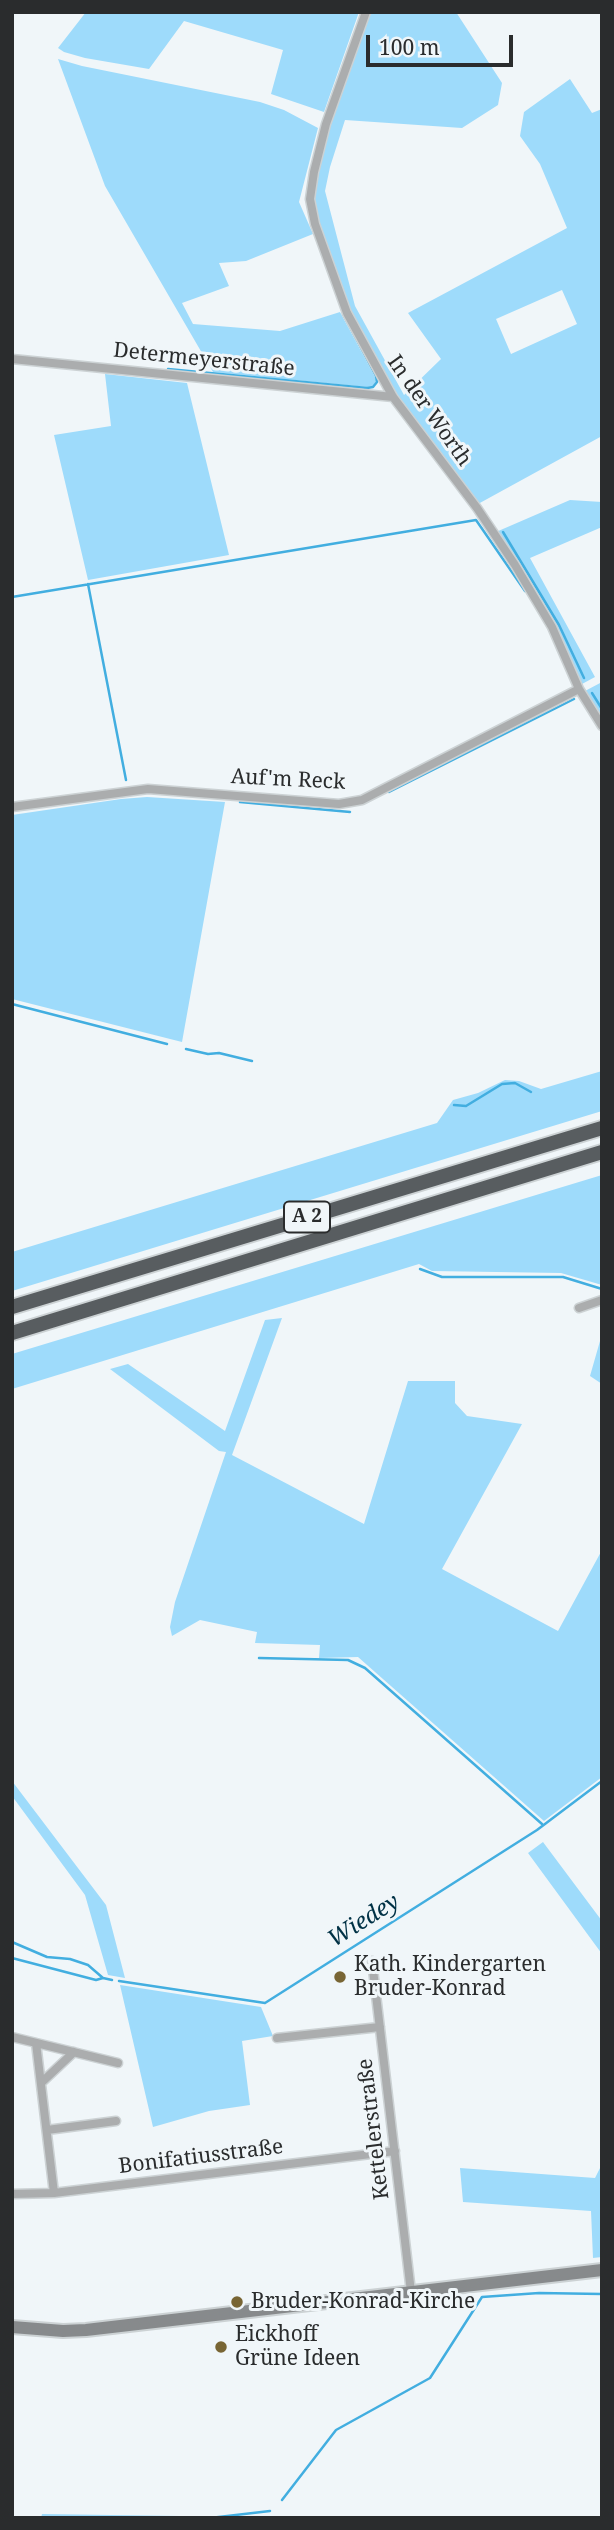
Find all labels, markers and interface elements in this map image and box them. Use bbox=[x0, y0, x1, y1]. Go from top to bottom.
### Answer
scale bar bbox=[369, 21, 516, 65]
text: 100 m bbox=[379, 33, 440, 61]
street label: Determeyerstraße bbox=[112, 338, 296, 382]
street label: In der Worth bbox=[381, 351, 477, 471]
street label: Auf'm Reck bbox=[230, 764, 346, 796]
road number: A 2 bbox=[284, 1202, 330, 1232]
water label: Wiedey bbox=[323, 1888, 405, 1954]
place label: Kath. Kindergarten Bruder-Konrad bbox=[354, 1952, 546, 2002]
marker: Kath. Kindergarten Bruder-Konrad bbox=[332, 1969, 348, 1985]
street label: Kettelerstraße bbox=[353, 2057, 395, 2201]
street label: Bonifatiusstraße bbox=[117, 2134, 285, 2180]
place label: Bruder-Konrad-Kirche bbox=[251, 2289, 475, 2315]
marker: Bruder-Konrad-Kirche bbox=[229, 2294, 245, 2310]
place label: Eickhoff Grüne Ideen bbox=[235, 2322, 360, 2372]
marker: Eickhoff Grüne Ideen bbox=[213, 2339, 229, 2355]

